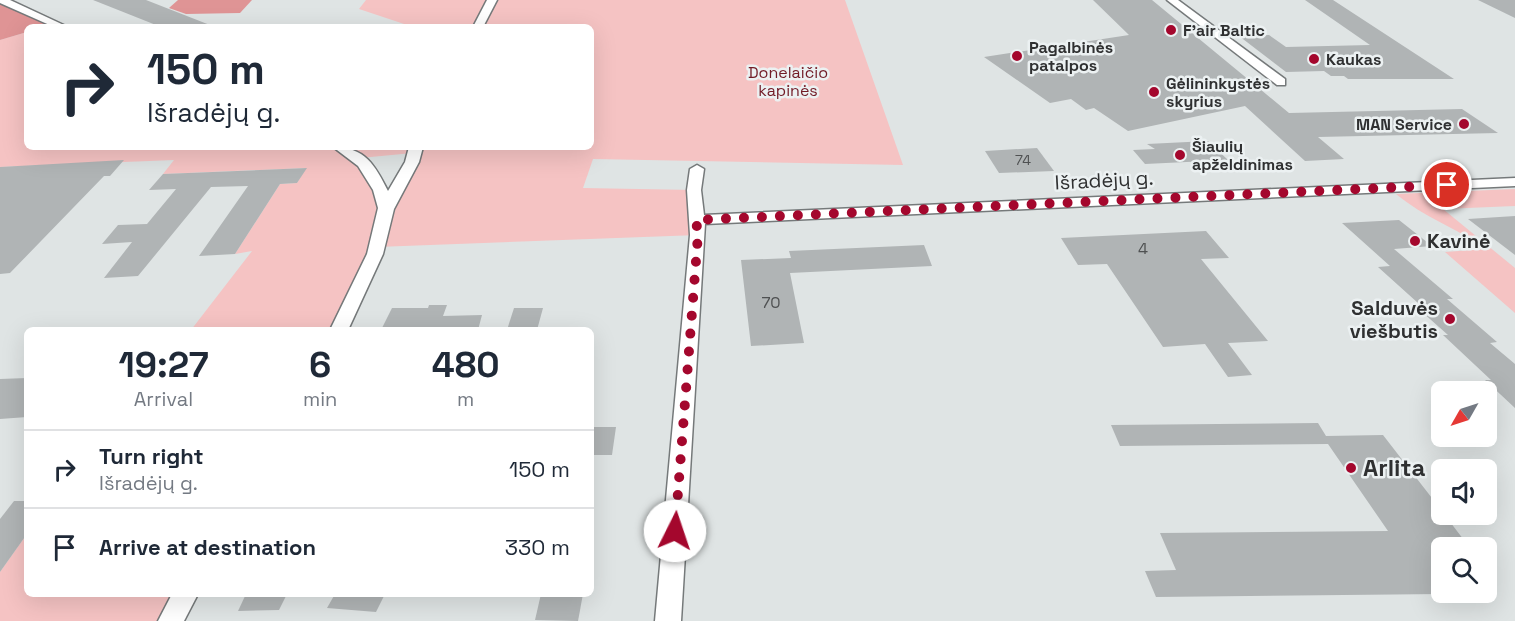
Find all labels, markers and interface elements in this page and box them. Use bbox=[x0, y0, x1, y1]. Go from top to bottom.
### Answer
place label: F'air Baltic bbox=[1183, 20, 1265, 41]
marker: F'air Baltic bbox=[1164, 23, 1178, 37]
place label: Pagalbinės patalpos bbox=[1029, 37, 1113, 76]
text: 150 m bbox=[147, 43, 265, 96]
icon: right bbox=[48, 48, 126, 126]
marker: Pagalbinės patalpos bbox=[1010, 49, 1024, 63]
place label: Kaukas bbox=[1326, 49, 1381, 70]
marker: Kaukas bbox=[1307, 52, 1321, 66]
park label: Donelaičio kapinės bbox=[748, 62, 828, 101]
place label: Gėlininkystės skyrius bbox=[1166, 73, 1270, 112]
marker: Gėlininkystės skyrius bbox=[1147, 85, 1161, 99]
text: Išradėjų g. bbox=[147, 95, 280, 130]
place label: MAN Service bbox=[1356, 114, 1452, 135]
marker: MAN Service bbox=[1457, 117, 1471, 131]
place label: Šiaulių apželdinimas bbox=[1192, 136, 1293, 175]
marker: Šiaulių apželdinimas bbox=[1173, 148, 1187, 162]
house number: 74 bbox=[1015, 151, 1031, 169]
pin bbox=[1421, 159, 1472, 210]
street label: Išradėjų g. bbox=[1054, 164, 1154, 196]
icon: arrive bbox=[1430, 168, 1463, 201]
place label: Kavinė bbox=[1427, 228, 1491, 254]
marker: Kavinė bbox=[1408, 234, 1422, 248]
house number: 4 bbox=[1138, 238, 1148, 259]
house number: 70 bbox=[761, 292, 781, 313]
place label: Salduvės viešbutis bbox=[1350, 295, 1438, 344]
marker: Salduvės viešbutis bbox=[1443, 312, 1457, 326]
text: 19:27 bbox=[118, 342, 209, 388]
text: 6 bbox=[309, 342, 331, 388]
text: 480 bbox=[432, 342, 500, 388]
north arrow bbox=[1431, 381, 1497, 447]
map controls bbox=[1431, 381, 1497, 603]
text: Arrival bbox=[134, 386, 193, 412]
text: min bbox=[303, 386, 337, 412]
text: m bbox=[457, 386, 474, 412]
text: Turn right bbox=[99, 442, 204, 470]
place label: Arlita bbox=[1363, 452, 1425, 483]
icon: right bbox=[48, 453, 81, 486]
text: 150 m bbox=[509, 455, 570, 483]
button: sound bbox=[1431, 459, 1497, 525]
marker: Arlita bbox=[1344, 461, 1358, 475]
text: Išradėjų g. bbox=[99, 470, 198, 496]
position arrow bbox=[643, 499, 707, 563]
icon: arrive bbox=[48, 531, 81, 564]
text: Arrive at destination bbox=[99, 533, 316, 561]
text: 330 m bbox=[505, 533, 570, 561]
button: search bbox=[1431, 537, 1497, 603]

